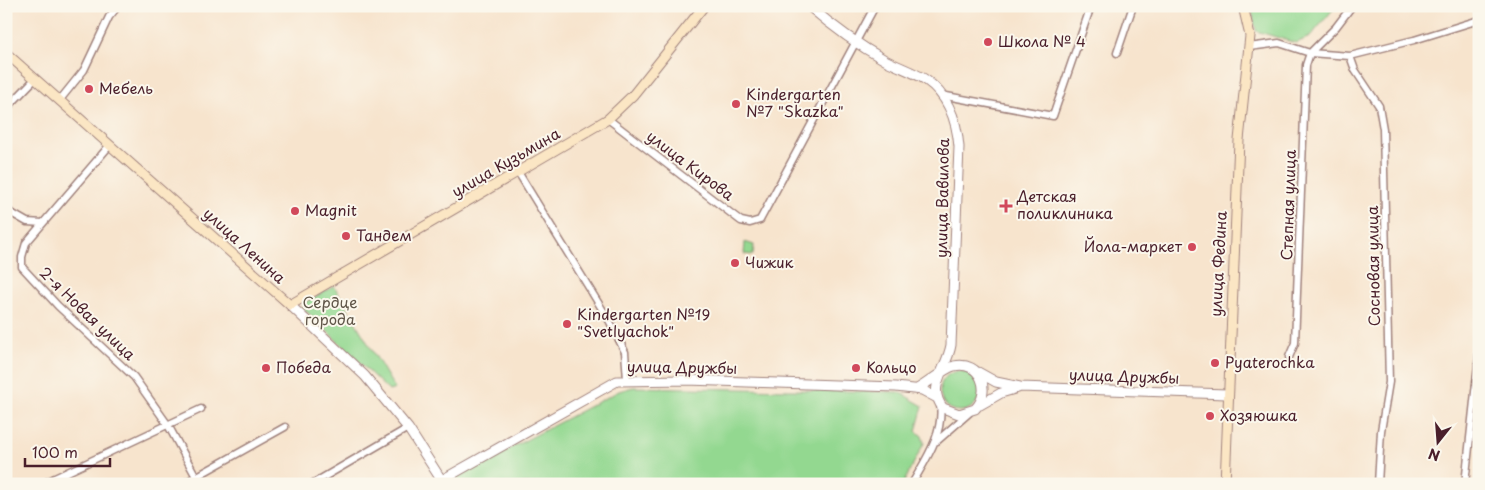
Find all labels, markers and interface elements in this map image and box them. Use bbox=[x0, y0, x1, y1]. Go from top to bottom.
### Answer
place label: Школа № 4 bbox=[998, 29, 1086, 52]
marker: Школа № 4 bbox=[982, 36, 994, 48]
place label: Мебель bbox=[99, 76, 153, 99]
place label: Kindergarten №7 "Skazka" bbox=[746, 82, 844, 122]
marker: Мебель bbox=[83, 83, 95, 95]
marker: Kindergarten №7 "Skazka" bbox=[730, 98, 742, 110]
street label: улица Кузьмина bbox=[447, 121, 564, 202]
street label: улица Кирова bbox=[642, 124, 740, 206]
street label: улица Вавилова bbox=[929, 137, 954, 258]
street label: Степная улица bbox=[1274, 149, 1301, 261]
place label: Детская поликлиника bbox=[1016, 184, 1113, 224]
place label: Magnit bbox=[305, 198, 357, 221]
marker: Детская поликлиника bbox=[999, 199, 1013, 213]
street label: улица Ленина bbox=[199, 202, 292, 289]
marker: Magnit bbox=[289, 205, 301, 217]
street label: Сосновая улица bbox=[1360, 205, 1385, 326]
street label: улица Федина bbox=[1203, 210, 1232, 317]
place label: Тандем bbox=[356, 223, 412, 246]
marker: Тандем bbox=[340, 230, 352, 242]
place label: Йола-маркет bbox=[1084, 234, 1183, 257]
marker: Йола-маркет bbox=[1186, 241, 1198, 253]
place label: Чижик bbox=[745, 250, 794, 273]
marker: Чижик bbox=[729, 257, 741, 269]
street label: 2-я Новая улица bbox=[35, 261, 142, 365]
park label: Сердце города bbox=[303, 290, 357, 330]
place label: Kindergarten №19 "Svetlyachok" bbox=[577, 302, 710, 342]
marker: Kindergarten №19 "Svetlyachok" bbox=[561, 318, 573, 330]
place label: Pyaterochka bbox=[1225, 350, 1315, 373]
street label: улица Дружбы bbox=[627, 354, 737, 379]
place label: Победа bbox=[276, 355, 331, 378]
place label: Кольцо bbox=[866, 355, 917, 378]
marker: Pyaterochka bbox=[1209, 357, 1221, 369]
marker: Победа bbox=[260, 362, 272, 374]
marker: Кольцо bbox=[850, 362, 862, 374]
street label: улица Дружбы bbox=[1069, 362, 1180, 389]
place label: Хозяюшка bbox=[1220, 403, 1298, 426]
marker: Хозяюшка bbox=[1204, 410, 1216, 422]
north arrow bbox=[1412, 418, 1462, 468]
scale bar bbox=[25, 435, 110, 467]
text: 100 m bbox=[32, 440, 78, 463]
text: N bbox=[1426, 443, 1442, 467]

